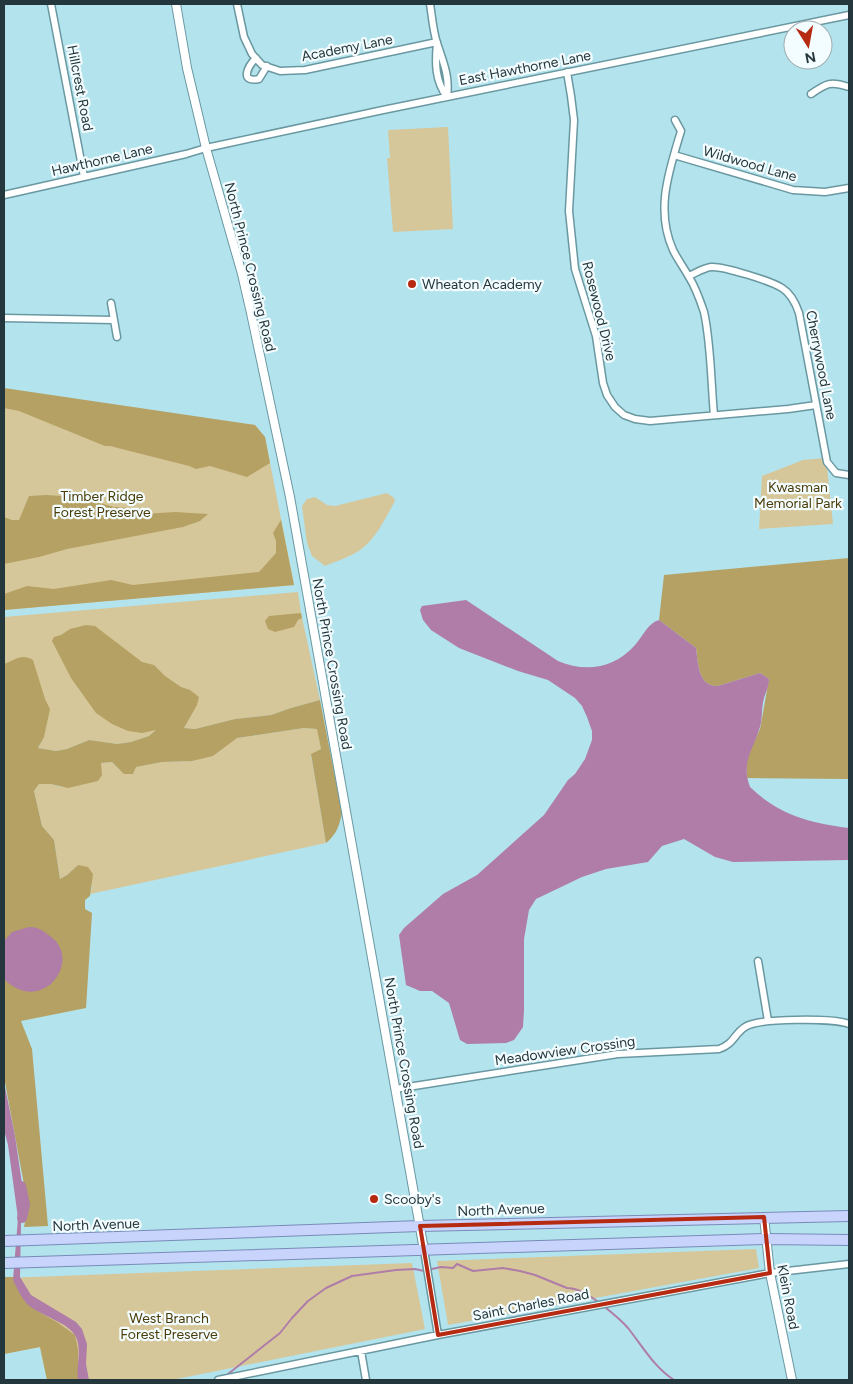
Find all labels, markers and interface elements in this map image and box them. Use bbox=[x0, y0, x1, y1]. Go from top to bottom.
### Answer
north arrow bbox=[783, 20, 833, 70]
street label: Academy Lane bbox=[300, 31, 394, 65]
street label: Hillcrest Road bbox=[63, 43, 97, 133]
street label: East Hawthorne Lane bbox=[458, 47, 593, 89]
text: N bbox=[803, 48, 817, 67]
street label: Hawthorne Lane bbox=[50, 140, 155, 180]
street label: Wildwood Lane bbox=[701, 143, 799, 186]
street label: North Prince Crossing Road bbox=[221, 181, 279, 353]
street label: Rosewood Drive bbox=[578, 259, 620, 363]
place label: Wheaton Academy bbox=[422, 276, 542, 293]
marker: Wheaton Academy bbox=[406, 278, 418, 290]
street label: Cherrywood Lane bbox=[802, 309, 840, 421]
park label: Kwasman Memorial Park bbox=[754, 479, 842, 512]
park label: Timber Ridge Forest Preserve bbox=[53, 488, 151, 521]
street label: North Prince Crossing Road bbox=[309, 577, 355, 751]
street label: North Prince Crossing Road bbox=[381, 976, 427, 1150]
street label: Meadowview Crossing bbox=[494, 1033, 636, 1069]
place label: Scooby's bbox=[384, 1191, 441, 1208]
marker: Scooby's bbox=[368, 1193, 380, 1205]
street label: North Avenue bbox=[457, 1200, 545, 1220]
street label: North Avenue bbox=[52, 1215, 140, 1235]
street label: Klein Road bbox=[773, 1263, 803, 1331]
street label: Saint Charles Road bbox=[471, 1285, 591, 1325]
park label: West Branch Forest Preserve bbox=[120, 1310, 218, 1343]

